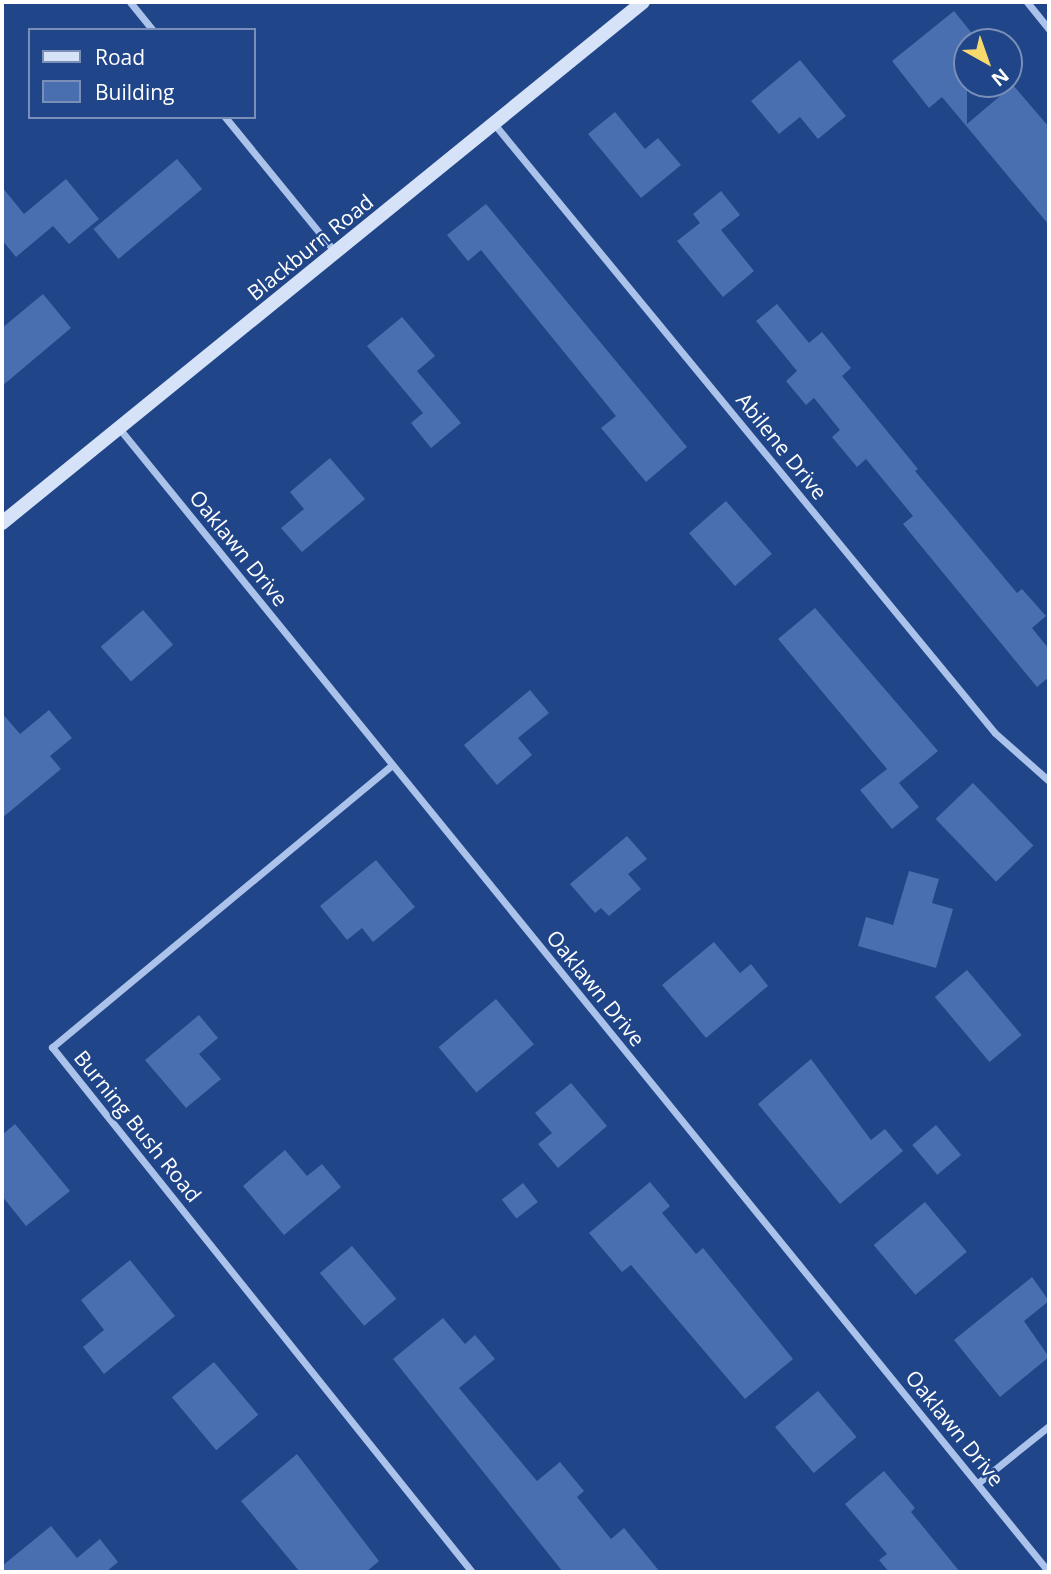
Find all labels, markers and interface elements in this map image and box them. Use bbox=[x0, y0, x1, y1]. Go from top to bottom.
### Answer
legend bbox=[28, 28, 256, 119]
north arrow bbox=[953, 28, 1023, 98]
text: Road bbox=[95, 43, 145, 71]
text: N bbox=[986, 63, 1014, 92]
text: Building bbox=[95, 78, 174, 106]
street label: Blackburn Road bbox=[242, 189, 378, 305]
street label: Abilene Drive bbox=[731, 388, 833, 504]
street label: Oaklawn Drive bbox=[185, 485, 293, 611]
street label: Oaklawn Drive bbox=[542, 925, 650, 1051]
street label: Burning Bush Road bbox=[69, 1045, 207, 1207]
street label: Oaklawn Drive bbox=[901, 1365, 1009, 1491]

